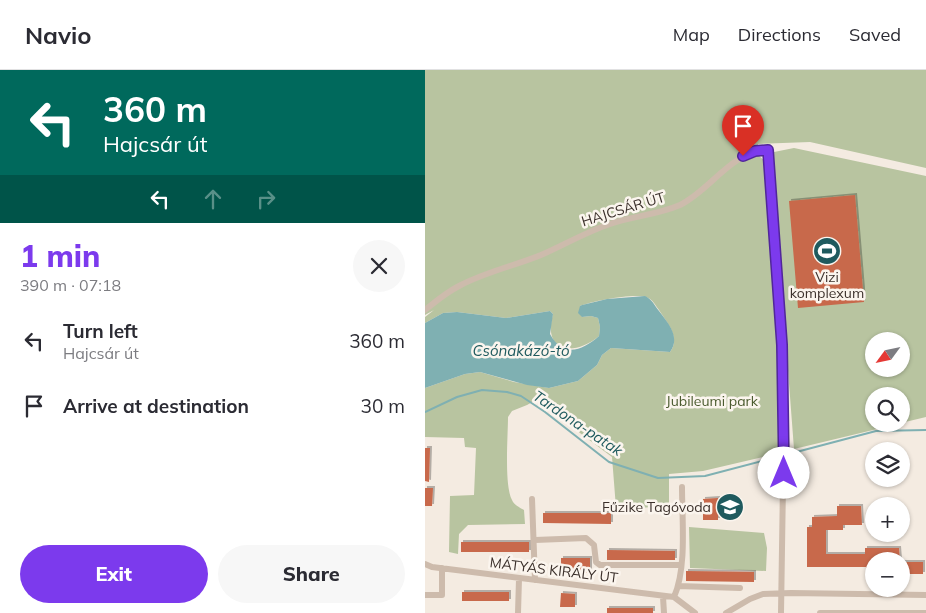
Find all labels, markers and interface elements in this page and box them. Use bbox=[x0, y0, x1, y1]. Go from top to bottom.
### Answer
text: Navio bbox=[25, 20, 91, 50]
text: Map bbox=[673, 23, 710, 46]
text: Directions bbox=[738, 23, 821, 46]
text: Saved bbox=[849, 23, 901, 46]
text: 360 m bbox=[103, 87, 207, 131]
icon: left bbox=[20, 90, 85, 155]
pin bbox=[722, 105, 764, 156]
icon: arrive bbox=[729, 112, 757, 140]
text: Hajcsár út bbox=[103, 130, 207, 158]
icon: left bbox=[146, 185, 174, 213]
icon: ahead bbox=[199, 185, 227, 213]
icon: right bbox=[252, 185, 280, 213]
street label: HAJCSÁR ÚT bbox=[579, 188, 667, 230]
sports icon: Vizi komplexum bbox=[812, 236, 842, 266]
text: 1 min bbox=[20, 237, 100, 275]
button: close bbox=[353, 240, 405, 292]
place label: Vizi komplexum bbox=[790, 268, 864, 302]
text: 390 m · 07:18 bbox=[20, 275, 121, 295]
text: Turn left bbox=[63, 319, 138, 343]
icon: left bbox=[20, 327, 48, 355]
text: 360 m bbox=[349, 329, 405, 353]
north arrow bbox=[865, 332, 910, 378]
map controls bbox=[865, 332, 910, 597]
water label: Csónakázó-tó bbox=[472, 341, 570, 360]
text: Hajcsár út bbox=[63, 343, 139, 363]
water label: Tardona-patak bbox=[530, 386, 627, 461]
button: search bbox=[865, 387, 910, 432]
icon: arrive bbox=[20, 392, 48, 420]
park label: Jubileumi park bbox=[666, 392, 759, 410]
text: Arrive at destination bbox=[63, 394, 249, 418]
text: 30 m bbox=[361, 394, 405, 418]
button: layers bbox=[865, 442, 910, 487]
position arrow bbox=[757, 446, 809, 498]
school or university icon: Fűzike Tagóvoda bbox=[715, 492, 745, 522]
button: + bbox=[865, 497, 910, 542]
place label: Fűzike Tagóvoda bbox=[602, 498, 711, 516]
button: Exit bbox=[20, 545, 208, 603]
button: Share bbox=[218, 545, 405, 603]
button: − bbox=[865, 552, 910, 597]
street label: MÁTYÁS KIRÁLY ÚT bbox=[489, 553, 620, 587]

